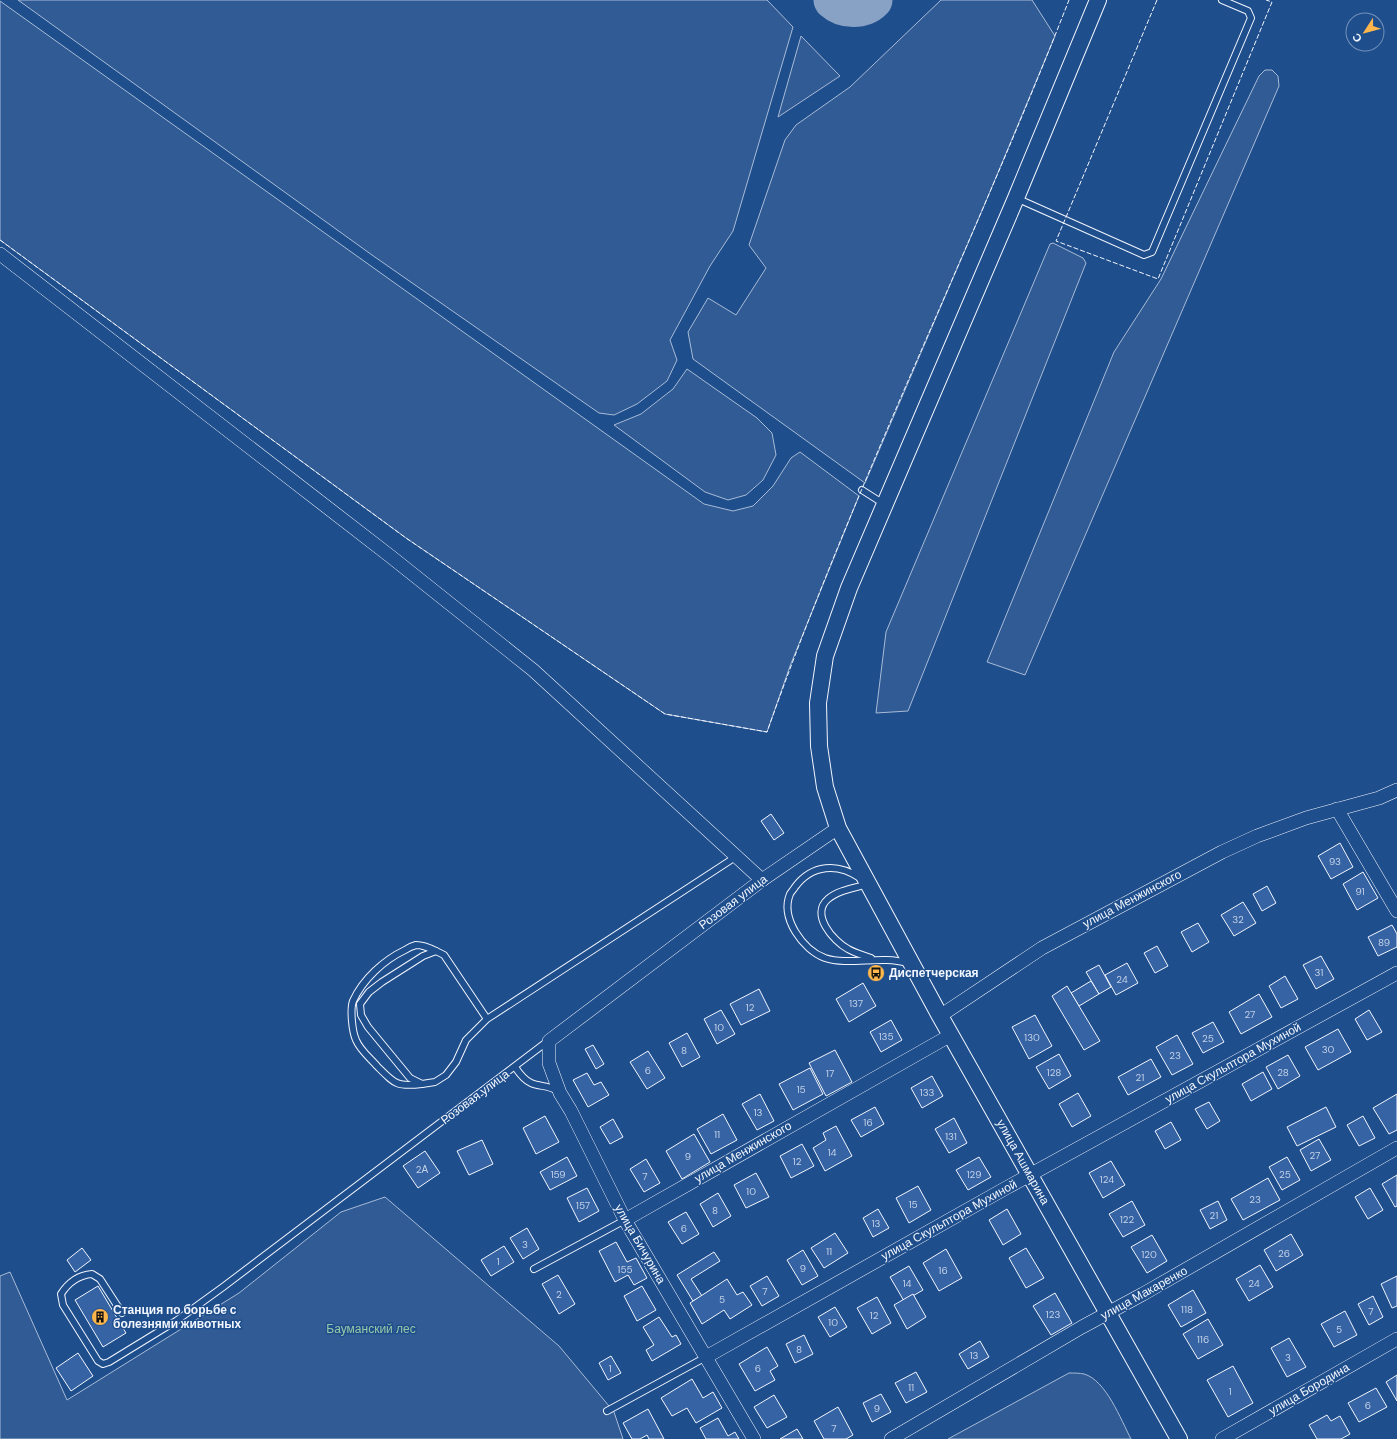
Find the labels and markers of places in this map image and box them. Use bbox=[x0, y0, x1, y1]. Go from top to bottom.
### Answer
bus stop icon: Диспетчерская bbox=[866, 963, 886, 983]
place label: Диспетчерская bbox=[889, 965, 979, 981]
place label: Станция по борьбе с болезнями животных bbox=[113, 1302, 241, 1332]
building icon: Станция по борьбе с болезнями животных bbox=[90, 1307, 110, 1327]

